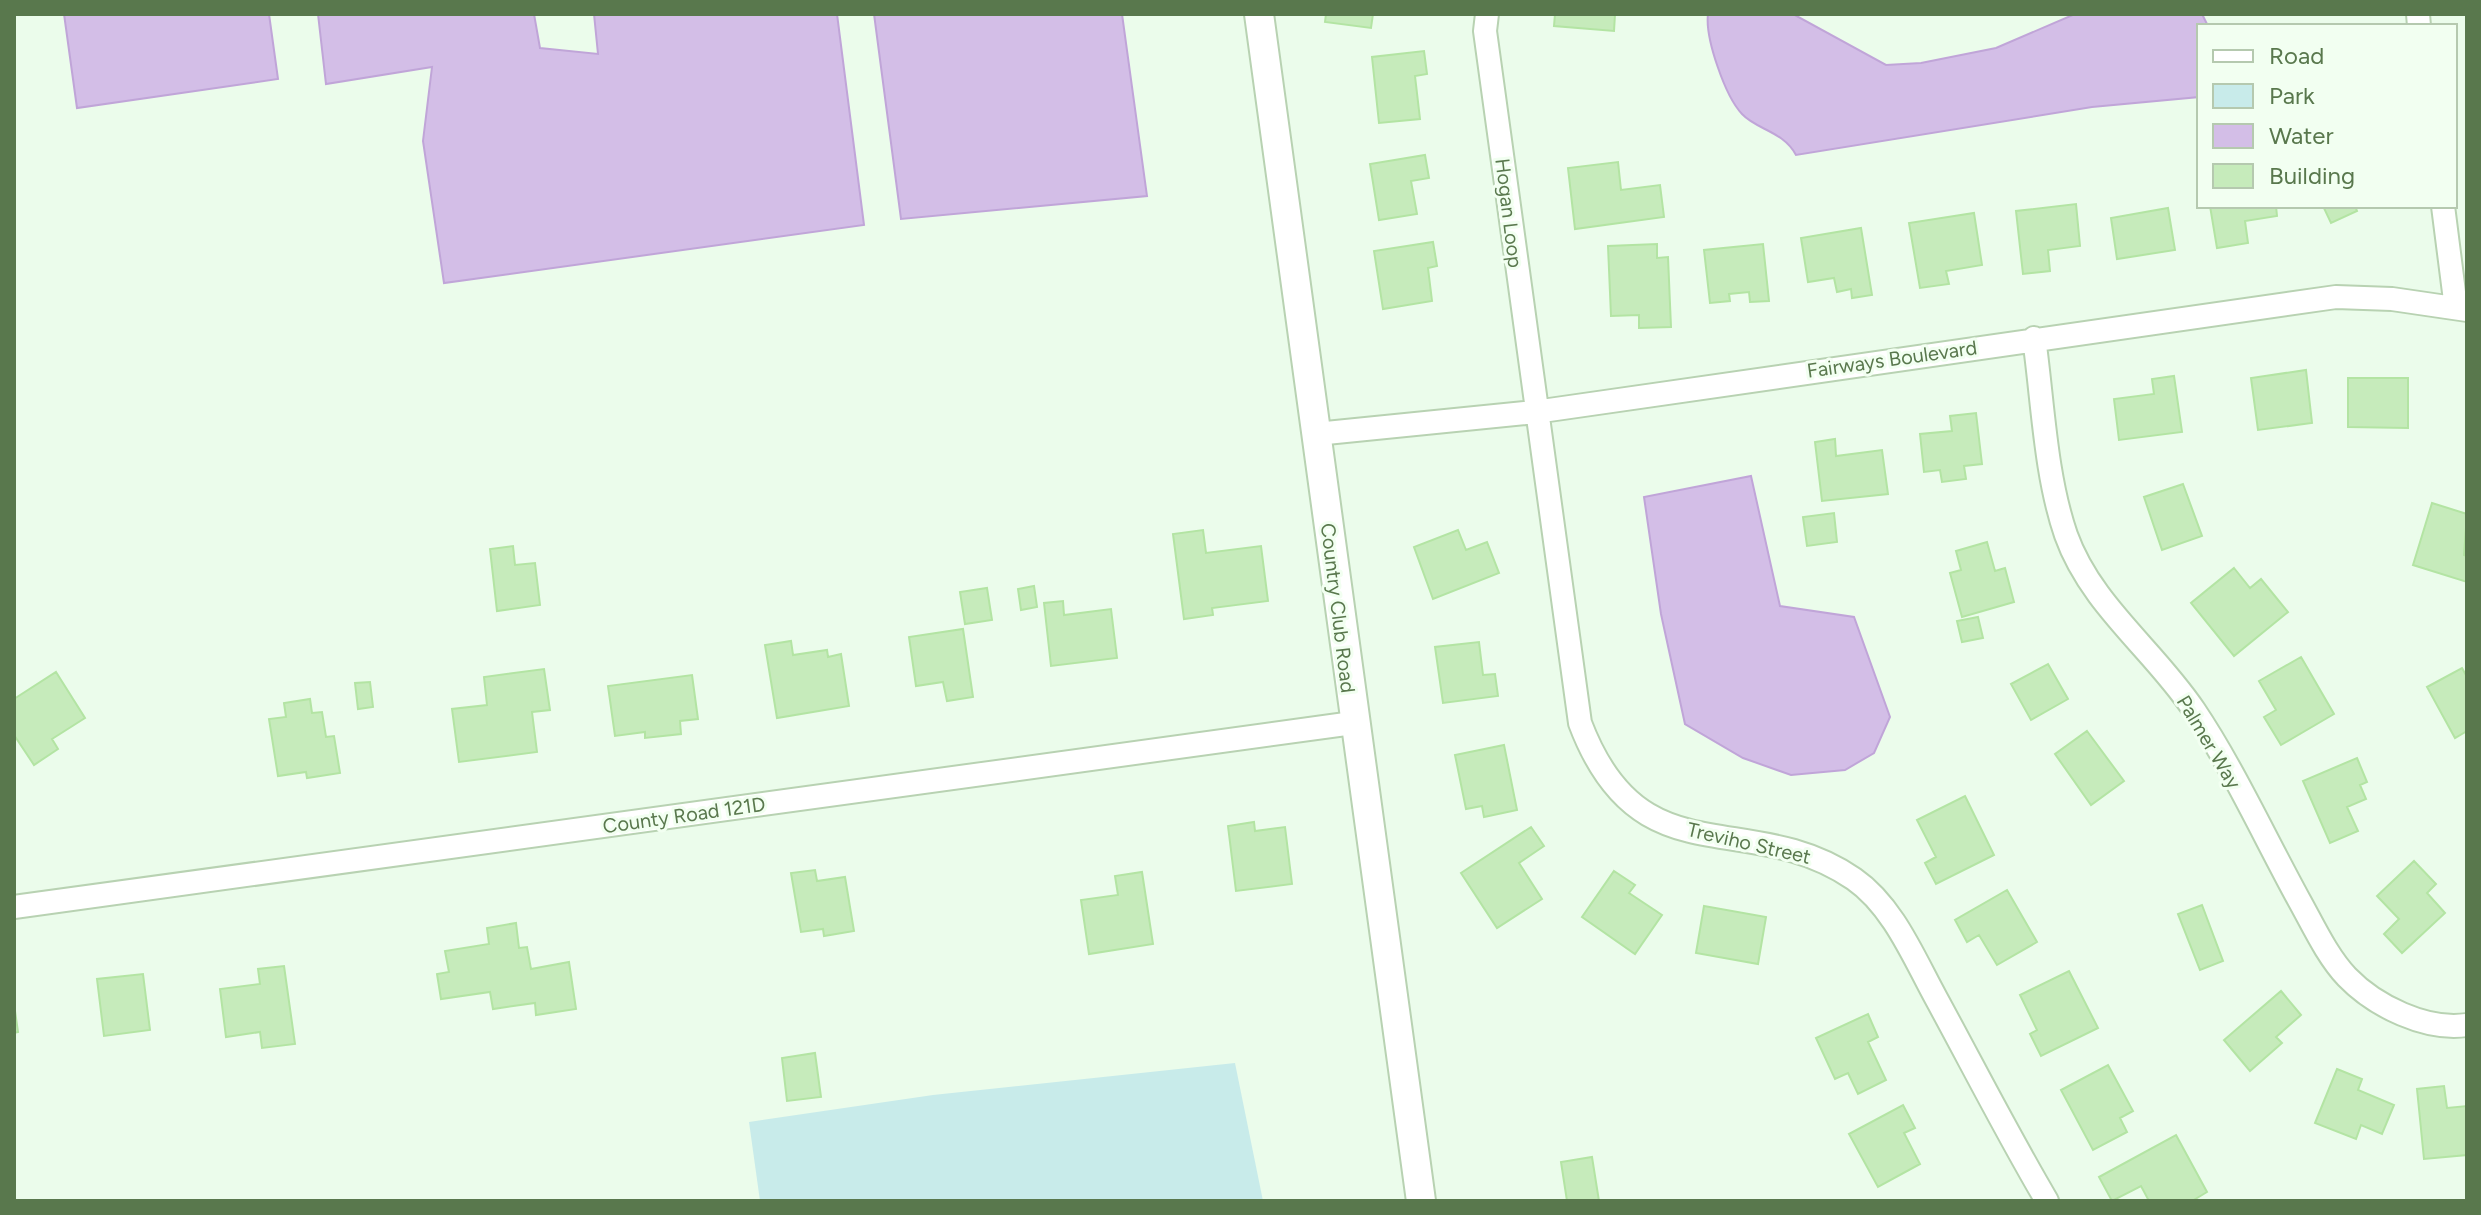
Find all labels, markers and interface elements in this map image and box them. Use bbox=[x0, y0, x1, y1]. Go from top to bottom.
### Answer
legend bbox=[2197, 24, 2457, 208]
text: Road bbox=[2269, 41, 2324, 70]
text: Park bbox=[2269, 81, 2315, 110]
text: Water bbox=[2269, 121, 2334, 150]
street label: Hogan Loop bbox=[1490, 157, 1528, 269]
text: Building bbox=[2269, 161, 2355, 190]
street label: Fairways Boulevard bbox=[1805, 335, 1979, 383]
street label: Country Club Road bbox=[1316, 522, 1360, 694]
street label: Palmer Way bbox=[2172, 691, 2246, 793]
street label: County Road 121D bbox=[601, 792, 767, 838]
street label: Treviho Street bbox=[1685, 817, 1813, 869]

